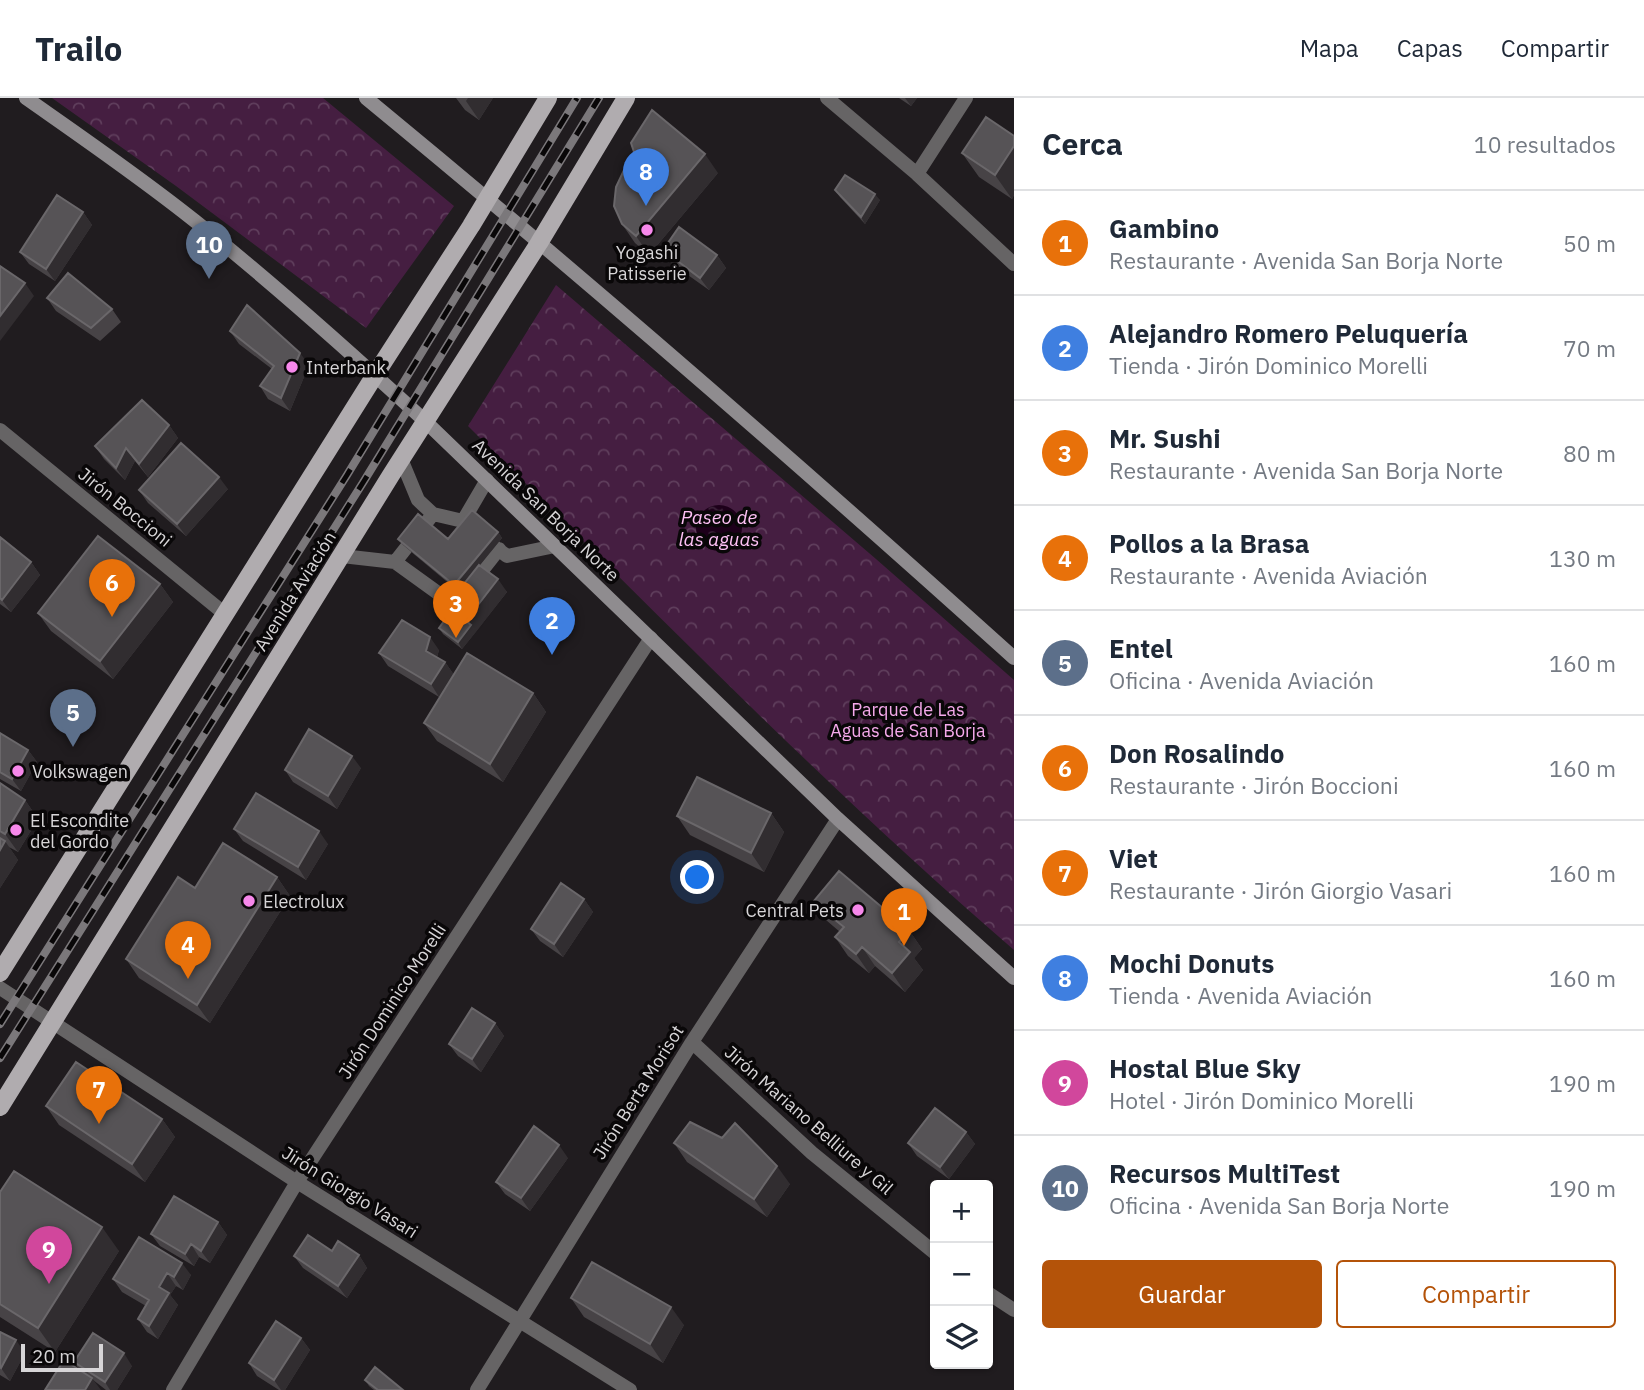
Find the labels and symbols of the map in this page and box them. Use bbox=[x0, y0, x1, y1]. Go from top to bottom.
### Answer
pin: 8 bbox=[623, 148, 669, 206]
pin: 10 bbox=[186, 221, 232, 279]
marker: Yogashi Patisserie bbox=[639, 222, 655, 238]
place label: Yogashi Patisserie bbox=[607, 241, 687, 285]
place label: Interbank bbox=[306, 356, 386, 379]
marker: Interbank bbox=[284, 359, 300, 375]
street label: Avenida San Borja Norte bbox=[468, 434, 624, 586]
street label: Jirón Boccioni bbox=[74, 462, 176, 552]
water label: Paseo de las aguas bbox=[679, 505, 759, 551]
street label: Avenida Aviación bbox=[249, 527, 341, 655]
pin: 6 bbox=[89, 559, 135, 617]
pin: 3 bbox=[433, 580, 479, 638]
pin: 2 bbox=[529, 597, 575, 655]
pin: 5 bbox=[50, 689, 96, 747]
park label: Parque de Las Aguas de San Borja bbox=[830, 698, 986, 742]
place label: Volkswagen bbox=[32, 760, 128, 783]
marker: Volkswagen bbox=[10, 763, 26, 779]
place label: El Escondite del Gordo bbox=[30, 809, 129, 853]
marker: El Escondite del Gordo bbox=[8, 822, 24, 838]
your location bbox=[680, 860, 714, 894]
pin: 1 bbox=[881, 888, 927, 946]
place label: Electrolux bbox=[263, 890, 345, 913]
marker: Electrolux bbox=[241, 893, 257, 909]
place label: Central Pets bbox=[746, 899, 844, 922]
marker: Central Pets bbox=[850, 902, 866, 918]
street label: Jirón Dominico Morelli bbox=[333, 919, 451, 1083]
pin: 4 bbox=[165, 921, 211, 979]
street label: Jirón Berta Morisot bbox=[587, 1021, 689, 1163]
street label: Jirón Mariano Belliure y Gil bbox=[720, 1040, 898, 1200]
pin: 7 bbox=[76, 1066, 122, 1124]
street label: Jirón Giorgio Vasari bbox=[278, 1141, 422, 1243]
pin: 9 bbox=[26, 1226, 72, 1284]
scale bar bbox=[21, 1341, 103, 1373]

